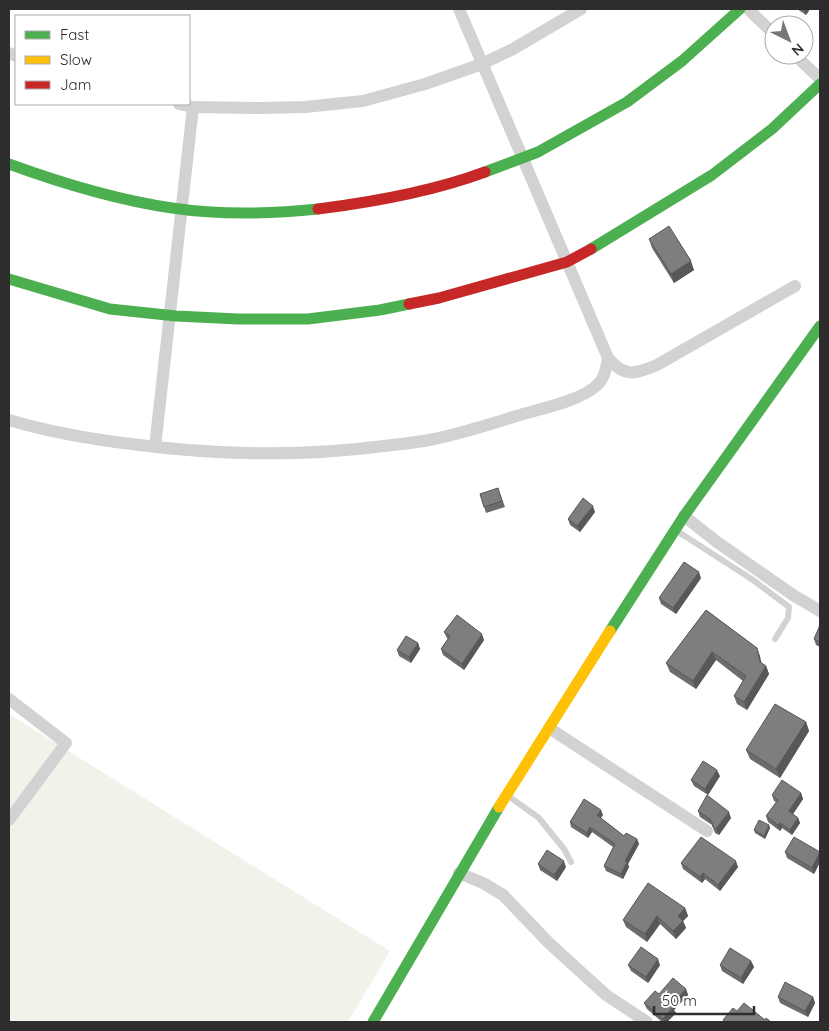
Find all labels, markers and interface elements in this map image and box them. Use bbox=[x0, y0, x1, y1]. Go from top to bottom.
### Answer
legend bbox=[15, 15, 190, 105]
north arrow bbox=[764, 15, 814, 65]
text: Fast bbox=[60, 25, 89, 44]
text: N bbox=[788, 40, 808, 60]
text: Slow bbox=[60, 50, 92, 69]
text: Jam bbox=[60, 75, 91, 94]
scale bar bbox=[654, 984, 754, 1016]
text: 50 m bbox=[662, 991, 697, 1010]

